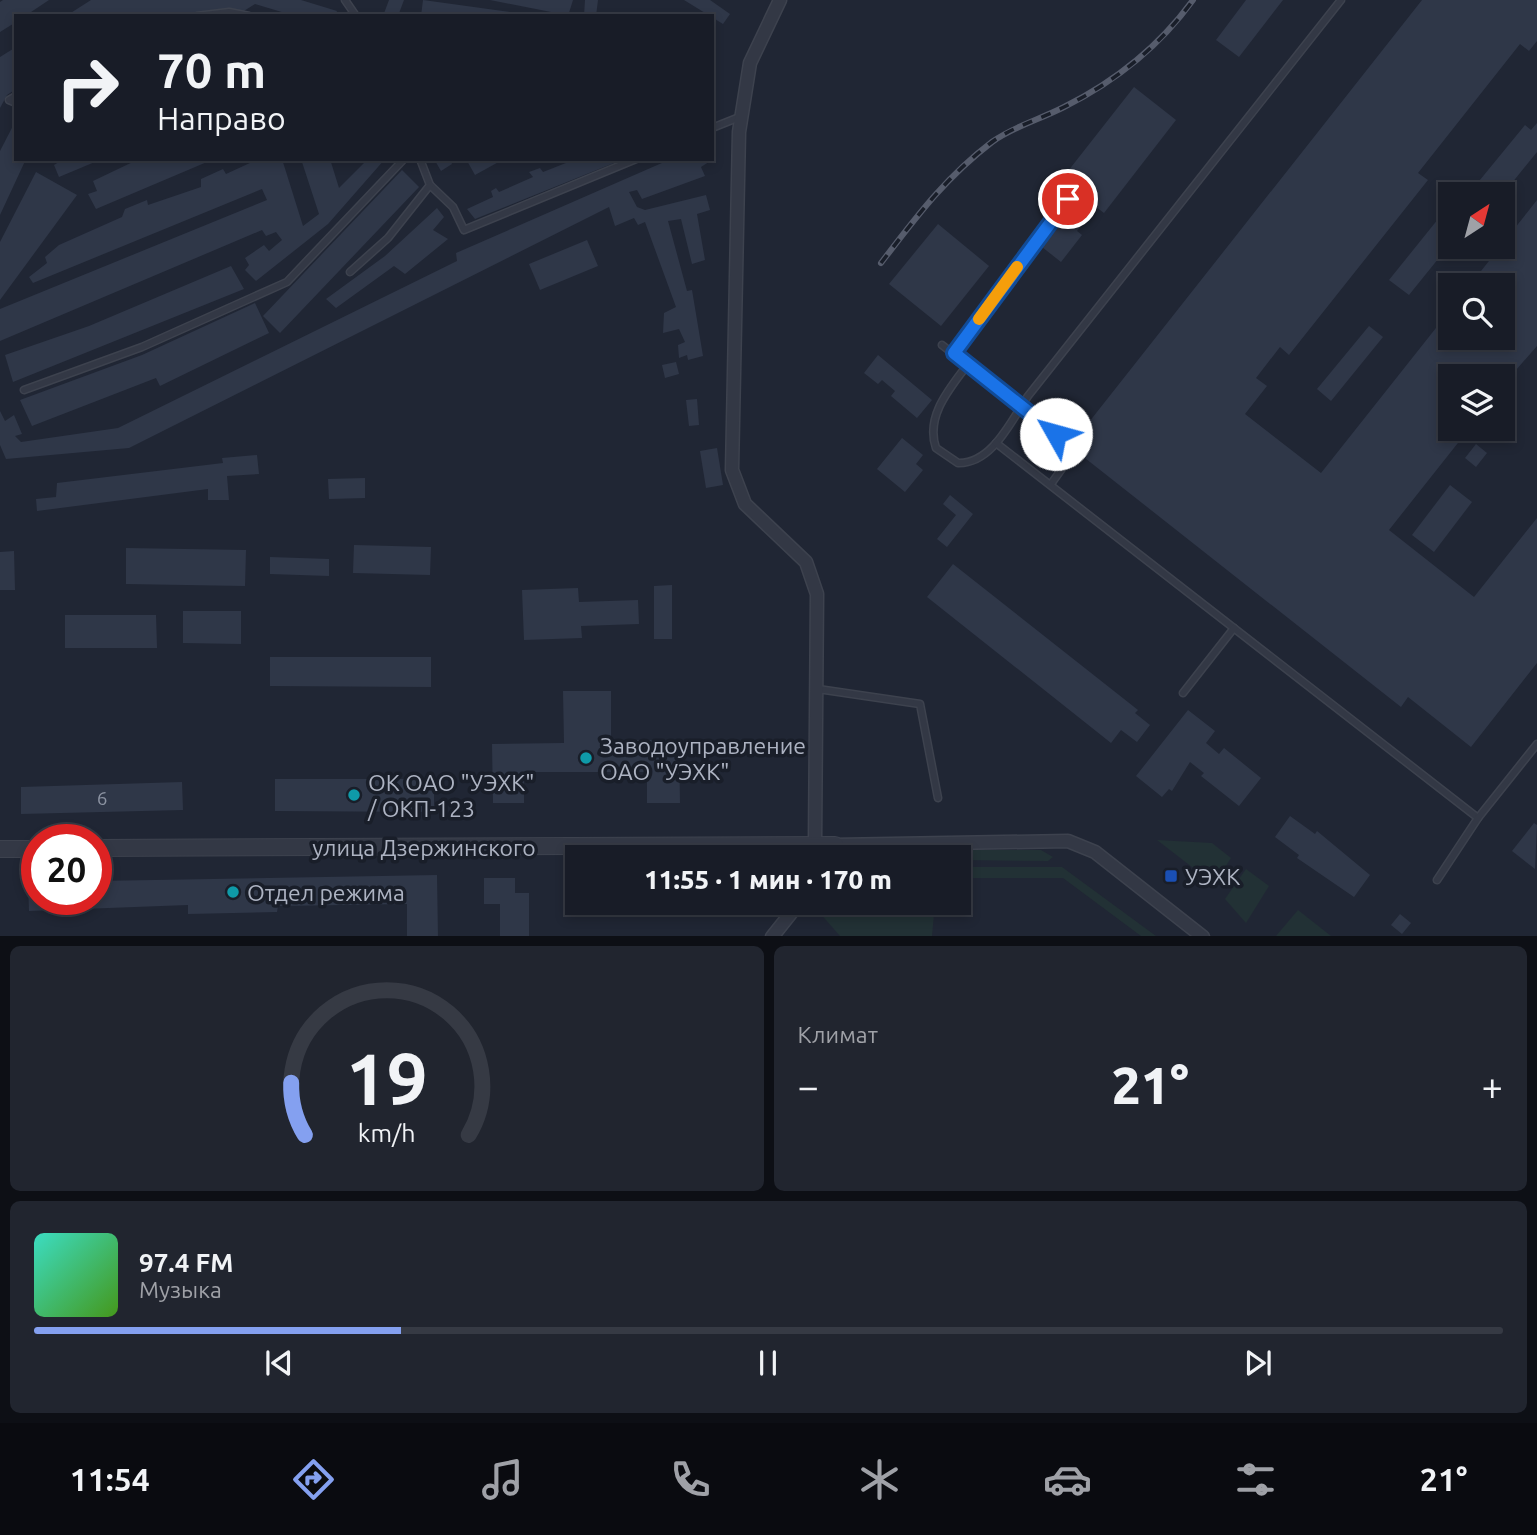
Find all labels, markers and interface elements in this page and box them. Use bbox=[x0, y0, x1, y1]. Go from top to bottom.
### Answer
icon: right bbox=[42, 42, 133, 133]
text: 70 m bbox=[157, 42, 266, 97]
text: Направо bbox=[157, 100, 286, 136]
pin bbox=[1038, 169, 1098, 229]
icon: arrive bbox=[1049, 180, 1087, 218]
north arrow bbox=[1438, 182, 1516, 259]
map controls bbox=[1438, 182, 1515, 441]
button: search bbox=[1438, 273, 1515, 350]
button: layers bbox=[1438, 364, 1515, 441]
position arrow bbox=[1019, 397, 1093, 471]
place label: Заводоуправление ОАО "УЭХК" bbox=[600, 733, 806, 784]
marker: Заводоуправление ОАО "УЭХК" bbox=[578, 750, 594, 766]
place label: ОК ОАО "УЭХК" / ОКП-123 bbox=[367, 770, 535, 821]
house number: 6 bbox=[97, 787, 107, 809]
marker: ОК ОАО "УЭХК" / ОКП-123 bbox=[346, 787, 362, 803]
speed limit sign: 20 bbox=[21, 824, 112, 915]
street label: улица Дзержинского bbox=[312, 835, 536, 860]
place label: УЭХК bbox=[1185, 864, 1240, 889]
text: 11:55 · 1 мин · 170 m bbox=[644, 865, 892, 894]
marker: УЭХК bbox=[1163, 868, 1179, 884]
place label: Отдел режима bbox=[247, 880, 405, 905]
marker: Отдел режима bbox=[225, 884, 241, 900]
text: Климат bbox=[798, 1022, 878, 1047]
text: 19 bbox=[346, 1037, 428, 1119]
text: 21° bbox=[1111, 1056, 1189, 1114]
text: − bbox=[798, 1065, 819, 1107]
text: + bbox=[1482, 1065, 1503, 1107]
text: km/h bbox=[358, 1118, 416, 1146]
text: 97.4 FM bbox=[139, 1248, 233, 1277]
text: Музыка bbox=[139, 1277, 222, 1302]
icon: previous bbox=[260, 1344, 298, 1382]
icon: pause bbox=[749, 1344, 787, 1382]
icon: next bbox=[1239, 1344, 1277, 1382]
icon: directions bbox=[289, 1455, 338, 1504]
icon: music bbox=[478, 1455, 527, 1504]
icon: phone bbox=[666, 1455, 715, 1504]
icon: climate bbox=[855, 1455, 904, 1504]
icon: car bbox=[1043, 1455, 1092, 1504]
icon: filters bbox=[1231, 1455, 1280, 1504]
text: 11:54 bbox=[70, 1461, 150, 1497]
text: 21° bbox=[1420, 1461, 1467, 1497]

